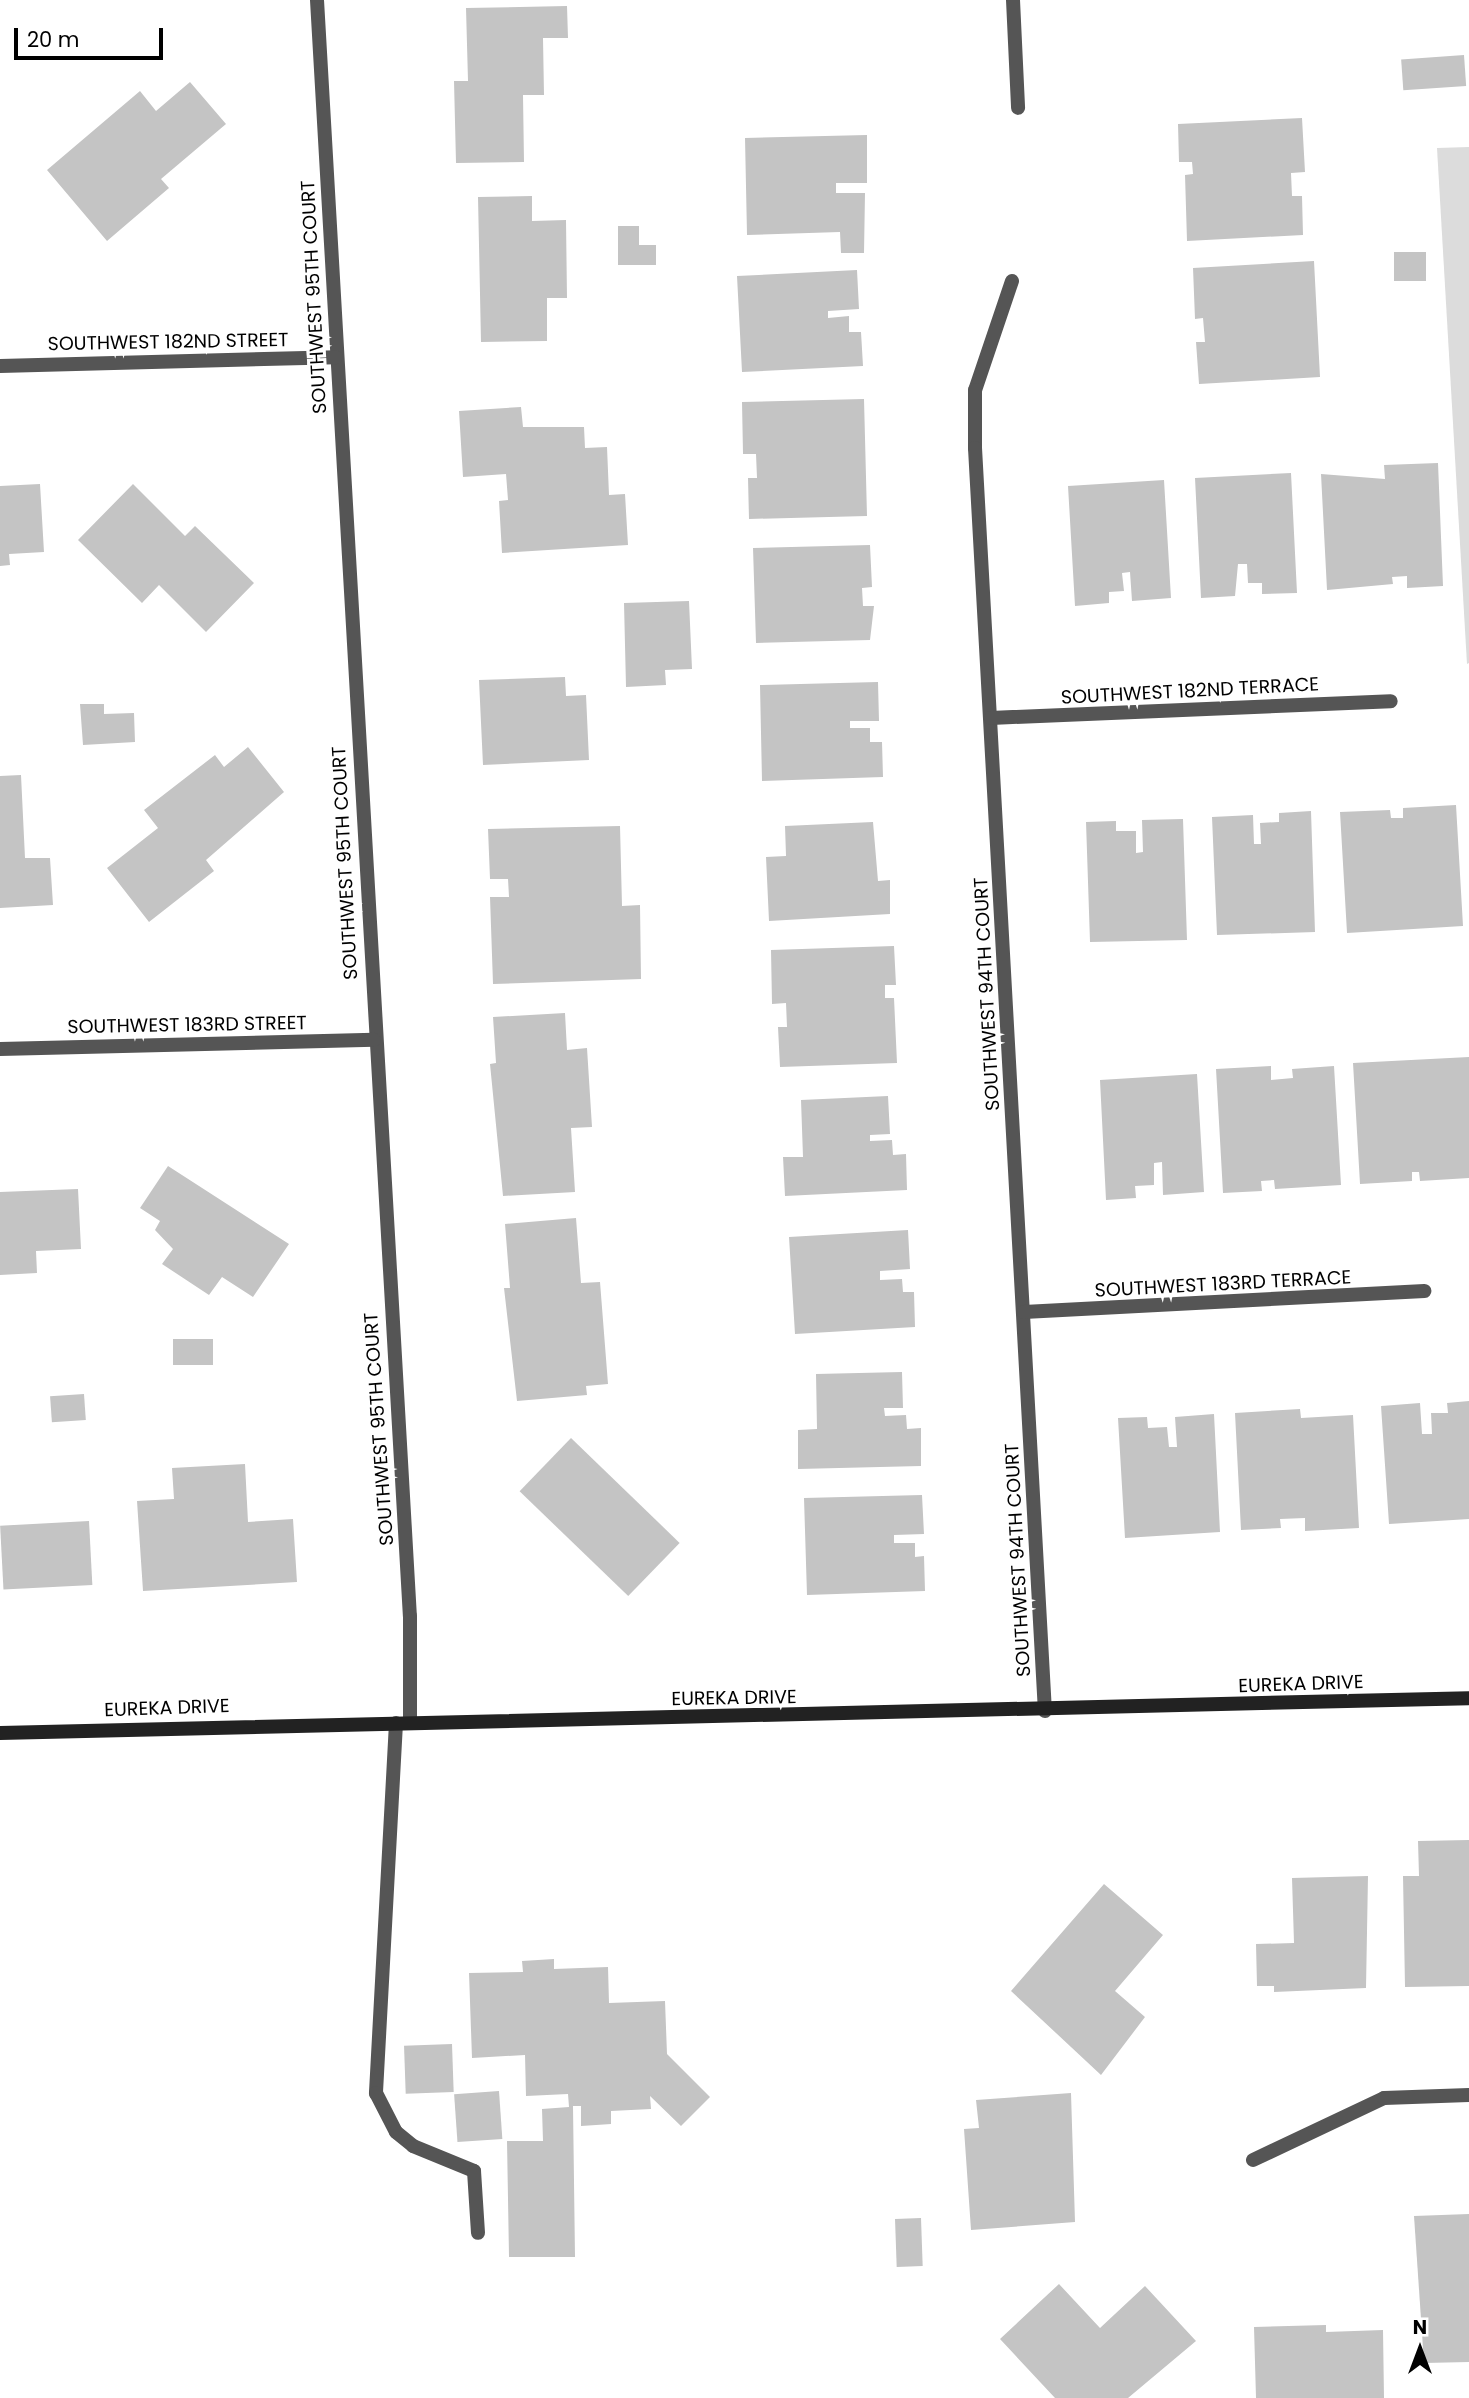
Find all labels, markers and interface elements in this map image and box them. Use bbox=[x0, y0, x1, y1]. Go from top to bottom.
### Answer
scale bar bbox=[18, 14, 166, 58]
text: 20 m bbox=[27, 25, 80, 54]
street label: SOUTHWEST 95TH COURT bbox=[296, 180, 332, 414]
street label: SOUTHWEST 182ND STREET bbox=[47, 329, 289, 355]
street label: SOUTHWEST 182ND TERRACE bbox=[1060, 673, 1320, 709]
street label: SOUTHWEST 95TH COURT bbox=[327, 746, 363, 980]
street label: SOUTHWEST 94TH COURT bbox=[969, 877, 1005, 1111]
street label: SOUTHWEST 183RD STREET bbox=[67, 1012, 307, 1038]
street label: SOUTHWEST 183RD TERRACE bbox=[1094, 1266, 1352, 1302]
street label: SOUTHWEST 95TH COURT bbox=[359, 1312, 399, 1546]
street label: SOUTHWEST 94TH COURT bbox=[1000, 1443, 1036, 1677]
street label: EUREKA DRIVE bbox=[1238, 1670, 1364, 1698]
street label: EUREKA DRIVE bbox=[671, 1686, 797, 1710]
street label: EUREKA DRIVE bbox=[104, 1694, 230, 1722]
north arrow bbox=[1385, 2314, 1455, 2384]
text: N bbox=[1413, 2314, 1427, 2341]

